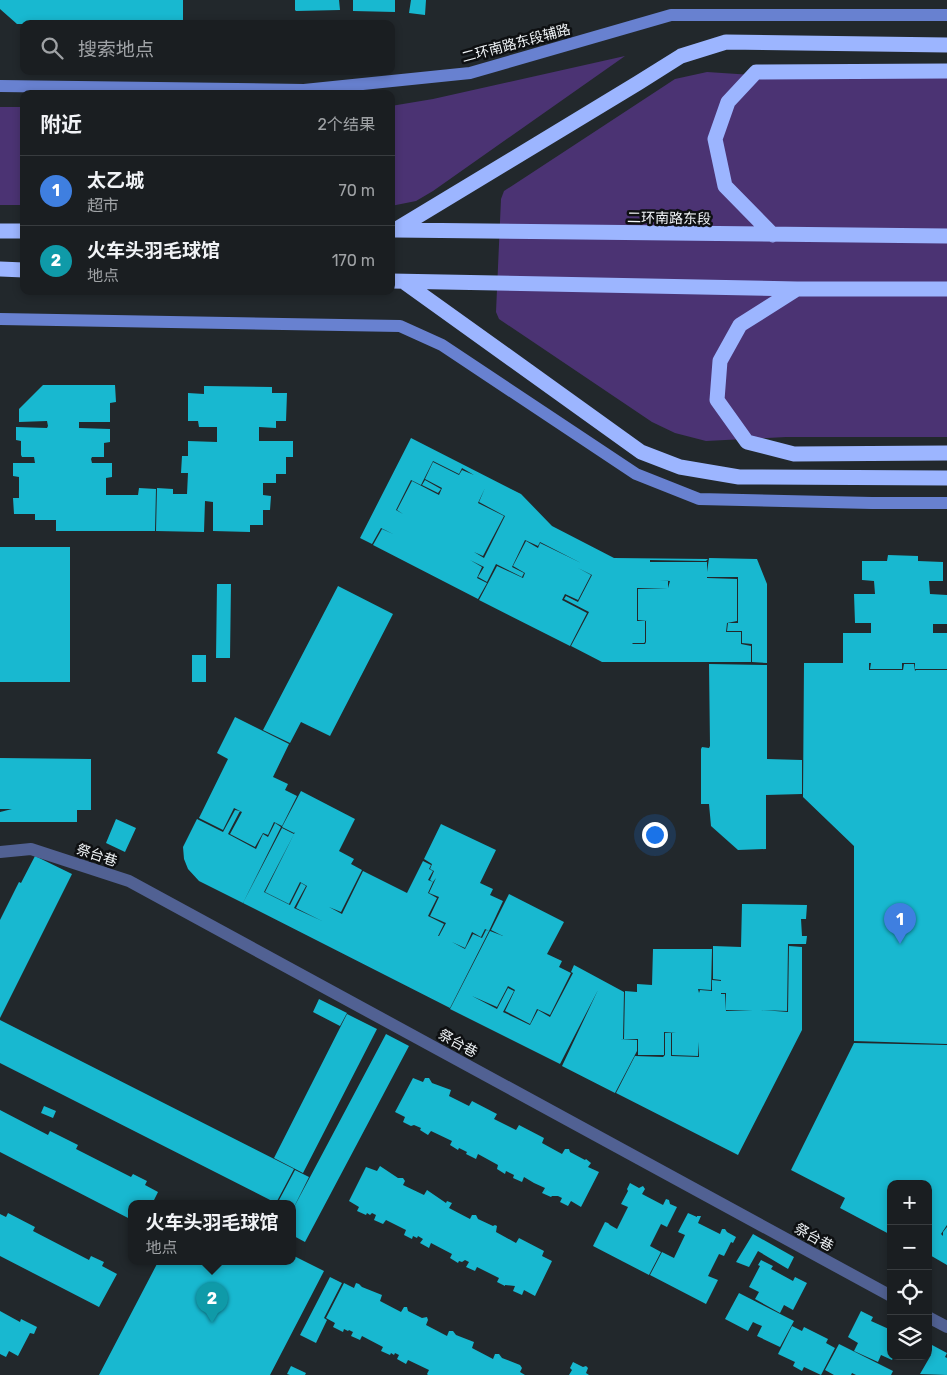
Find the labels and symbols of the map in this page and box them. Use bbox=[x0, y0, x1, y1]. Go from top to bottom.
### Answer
street label: 二环南路东段辅路 bbox=[460, 21, 572, 66]
street label: 二环南路东段 bbox=[627, 209, 711, 228]
your location bbox=[642, 822, 668, 848]
street label: 祭台巷 bbox=[74, 841, 119, 870]
pin: 1 bbox=[884, 903, 916, 944]
street label: 祭台巷 bbox=[435, 1026, 480, 1061]
street label: 祭台巷 bbox=[791, 1220, 836, 1255]
pin: 2 bbox=[196, 1282, 228, 1323]

